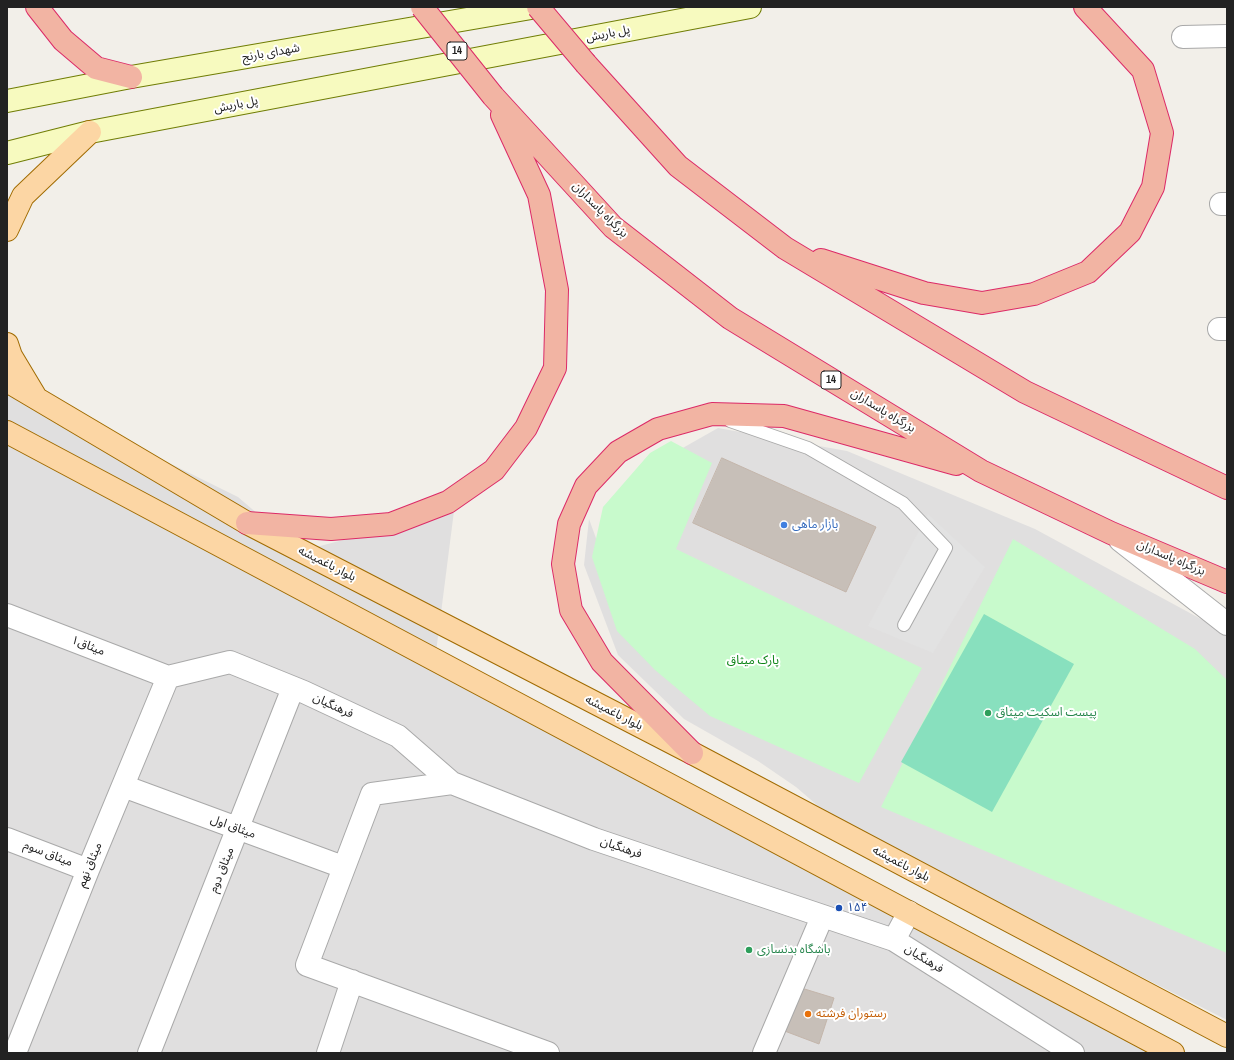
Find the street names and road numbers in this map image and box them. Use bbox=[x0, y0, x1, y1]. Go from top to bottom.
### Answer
street label: پل باریش bbox=[585, 23, 631, 45]
street label: شهدای بارنج bbox=[241, 41, 301, 65]
road number: 14 bbox=[447, 42, 467, 60]
street label: پل باریش bbox=[213, 94, 259, 116]
street label: بزرگراه پاسداران bbox=[569, 179, 631, 241]
road number: 14 bbox=[821, 371, 841, 389]
street label: بزرگراه پاسداران bbox=[848, 386, 918, 436]
street label: بزرگراه پاسداران bbox=[1135, 537, 1207, 579]
street label: بلوار باغمیشه bbox=[296, 543, 358, 585]
street label: میثاق۱ bbox=[69, 633, 107, 659]
street label: فرهنگیان bbox=[311, 690, 355, 722]
street label: بلوار باغمیشه bbox=[583, 692, 645, 734]
street label: میثاق اول bbox=[208, 812, 258, 842]
street label: فرهنگیان bbox=[598, 834, 644, 862]
street label: میثاق سوم bbox=[21, 838, 75, 870]
street label: میثاق نهم bbox=[75, 841, 105, 889]
street label: بلوار باغمیشه bbox=[870, 843, 932, 885]
street label: میثاق دوم bbox=[206, 845, 238, 895]
street label: فرهنگیان bbox=[902, 942, 946, 976]

